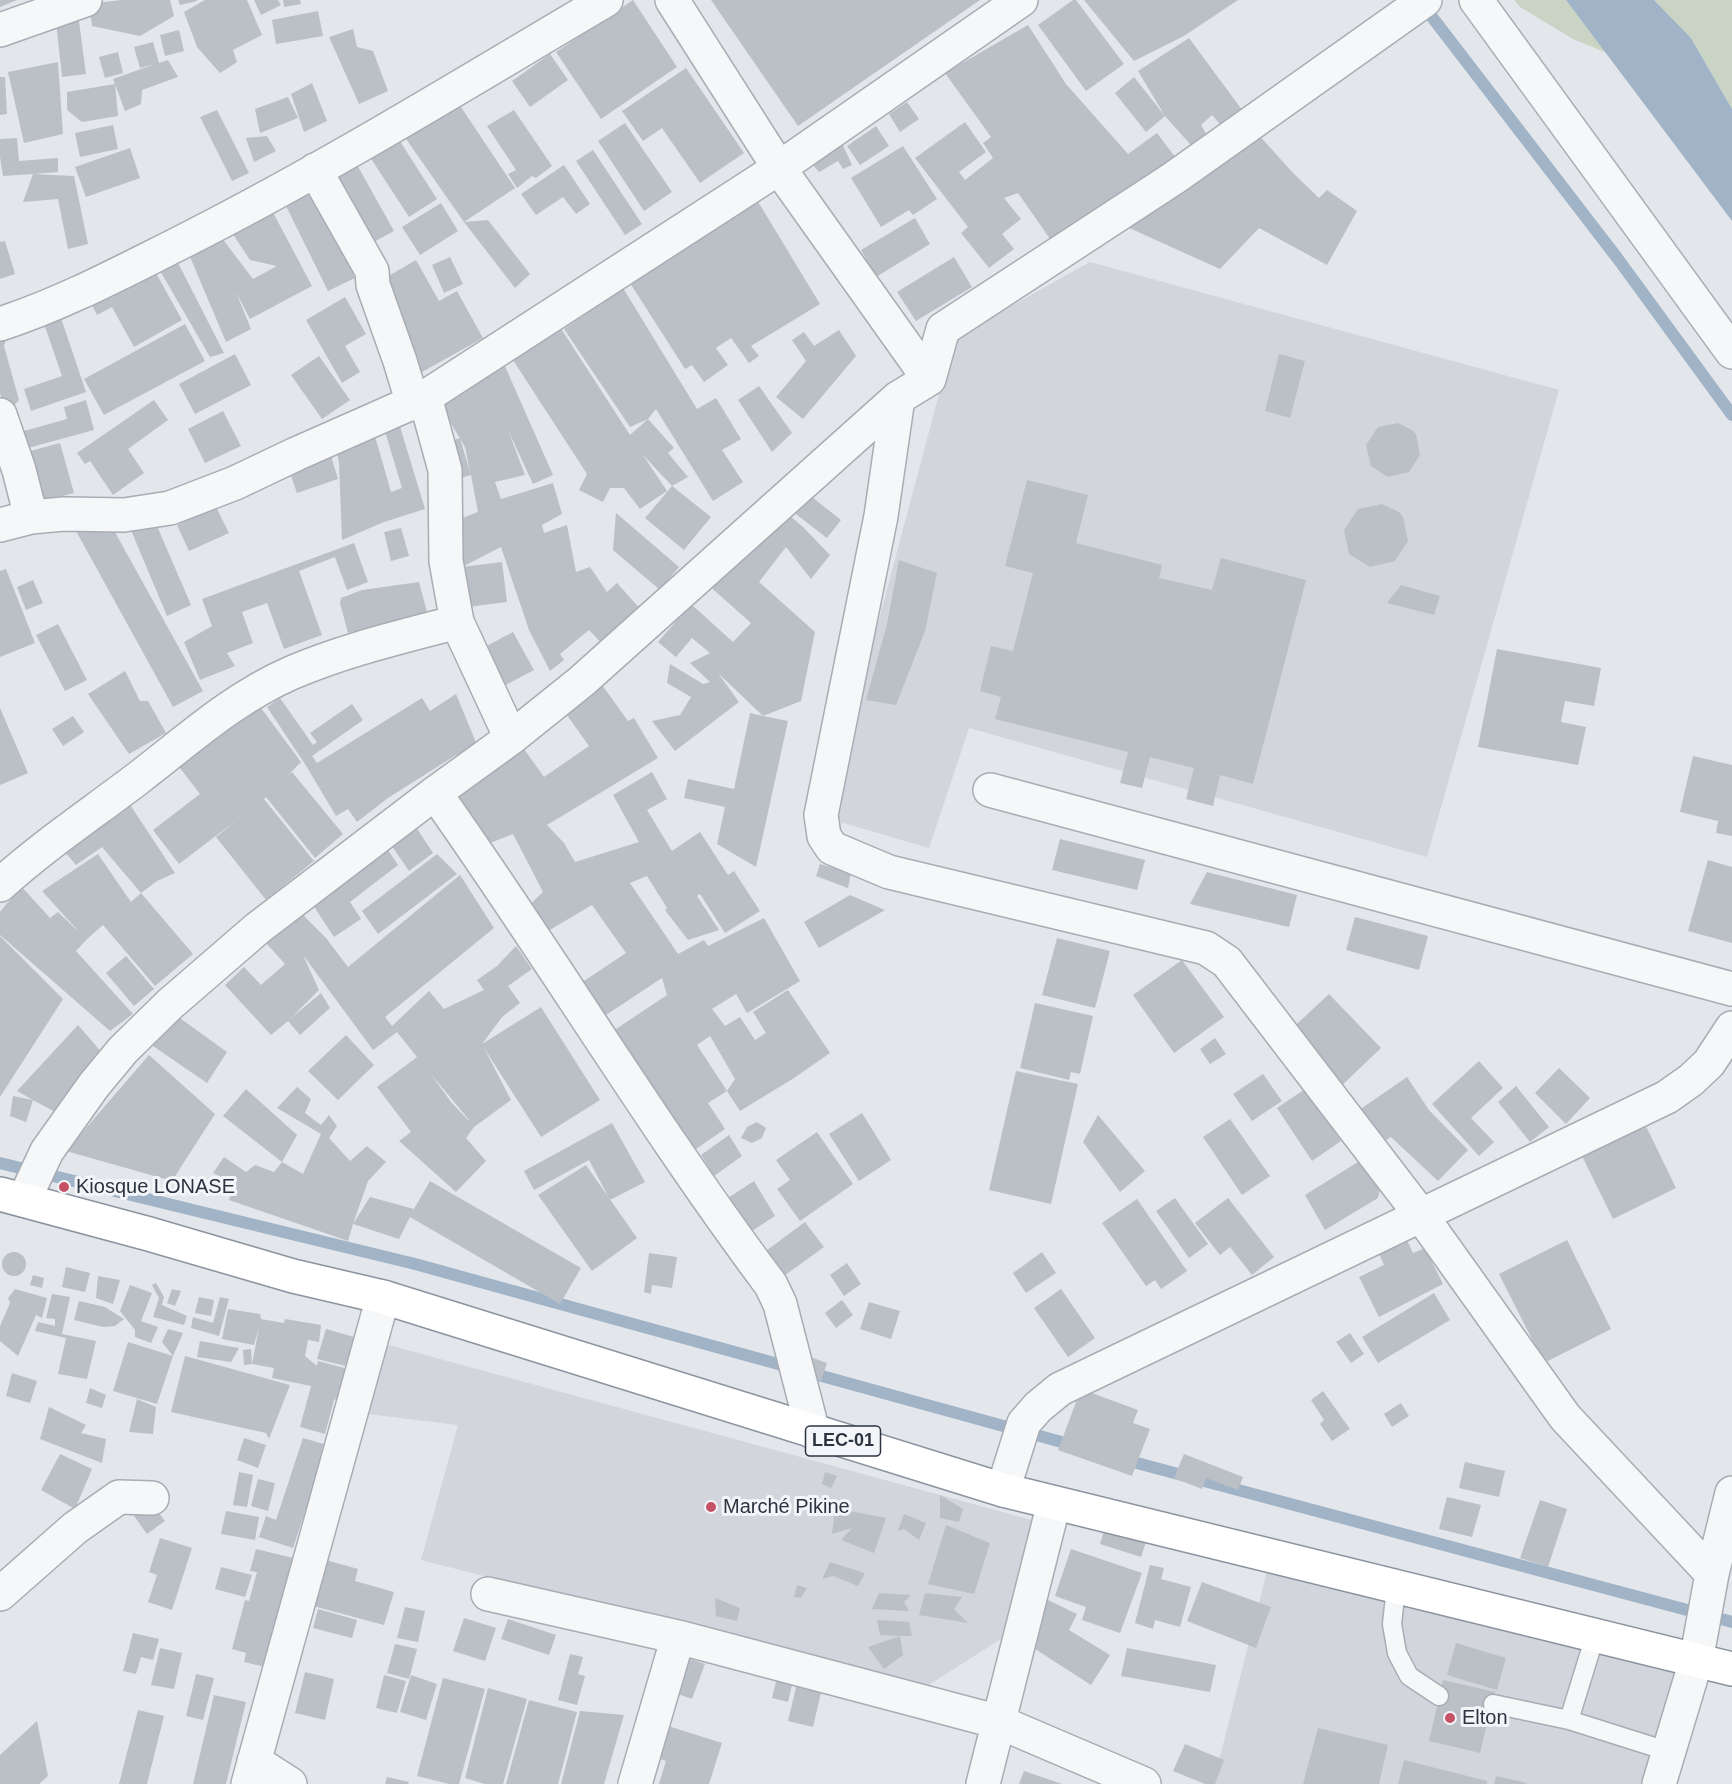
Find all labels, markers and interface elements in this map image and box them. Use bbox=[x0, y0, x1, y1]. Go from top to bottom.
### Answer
place label: Kiosque LONASE bbox=[76, 1175, 235, 1199]
marker: Kiosque LONASE bbox=[57, 1180, 71, 1194]
road number: LEC-01 bbox=[806, 1426, 880, 1456]
place label: Marché Pikine bbox=[723, 1495, 850, 1519]
marker: Marché Pikine bbox=[704, 1500, 718, 1514]
place label: Elton bbox=[1462, 1706, 1508, 1730]
marker: Elton bbox=[1443, 1711, 1457, 1725]

